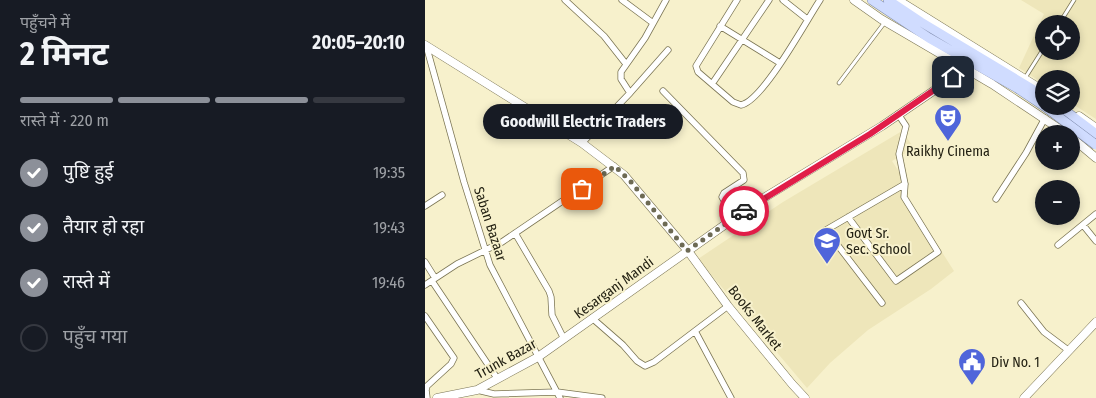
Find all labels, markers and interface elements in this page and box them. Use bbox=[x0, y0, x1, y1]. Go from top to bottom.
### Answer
text: पहुँचने में bbox=[20, 13, 70, 32]
map controls bbox=[1035, 15, 1080, 225]
button: locate bbox=[1035, 15, 1080, 60]
text: 20:05–20:10 bbox=[312, 31, 405, 54]
text: 2 मिनट bbox=[20, 35, 109, 73]
pin bbox=[932, 56, 974, 98]
icon: home bbox=[939, 63, 967, 91]
button: layers bbox=[1035, 70, 1080, 115]
theatre icon: Raikhy Cinema bbox=[933, 103, 963, 142]
callout: Goodwill Electric Traders bbox=[482, 104, 682, 139]
text: रास्ते में · 220 m bbox=[20, 111, 109, 130]
text: Goodwill Electric Traders bbox=[500, 112, 666, 131]
button: + bbox=[1035, 125, 1080, 170]
place label: Raikhy Cinema bbox=[906, 143, 990, 160]
icon: check bbox=[20, 159, 48, 187]
text: पुष्टि हुई bbox=[63, 160, 114, 183]
text: 19:35 bbox=[373, 163, 405, 182]
pin bbox=[561, 168, 603, 210]
icon: bag bbox=[568, 175, 596, 203]
button: − bbox=[1035, 180, 1080, 225]
street label: Saban Bazaar bbox=[470, 185, 510, 263]
courier bbox=[719, 186, 769, 236]
icon: car bbox=[730, 197, 758, 225]
icon: check bbox=[20, 214, 48, 242]
text: तैयार हो रहा bbox=[63, 215, 144, 238]
text: 19:43 bbox=[373, 218, 405, 237]
place label: Govt Sr. Sec. School bbox=[846, 225, 911, 258]
school or university icon: Govt Sr. Sec. School bbox=[812, 226, 842, 265]
street label: Kesarganj Mandi bbox=[571, 253, 657, 323]
icon: check bbox=[20, 269, 48, 297]
text: रास्ते में bbox=[63, 270, 110, 293]
text: 19:46 bbox=[372, 273, 405, 292]
street label: Books Market bbox=[724, 282, 786, 354]
text: पहुँच गया bbox=[63, 325, 127, 348]
street label: Trunk Bazar bbox=[473, 335, 540, 383]
public building icon: Div No. 1 bbox=[957, 347, 987, 386]
place label: Div No. 1 bbox=[991, 354, 1040, 371]

